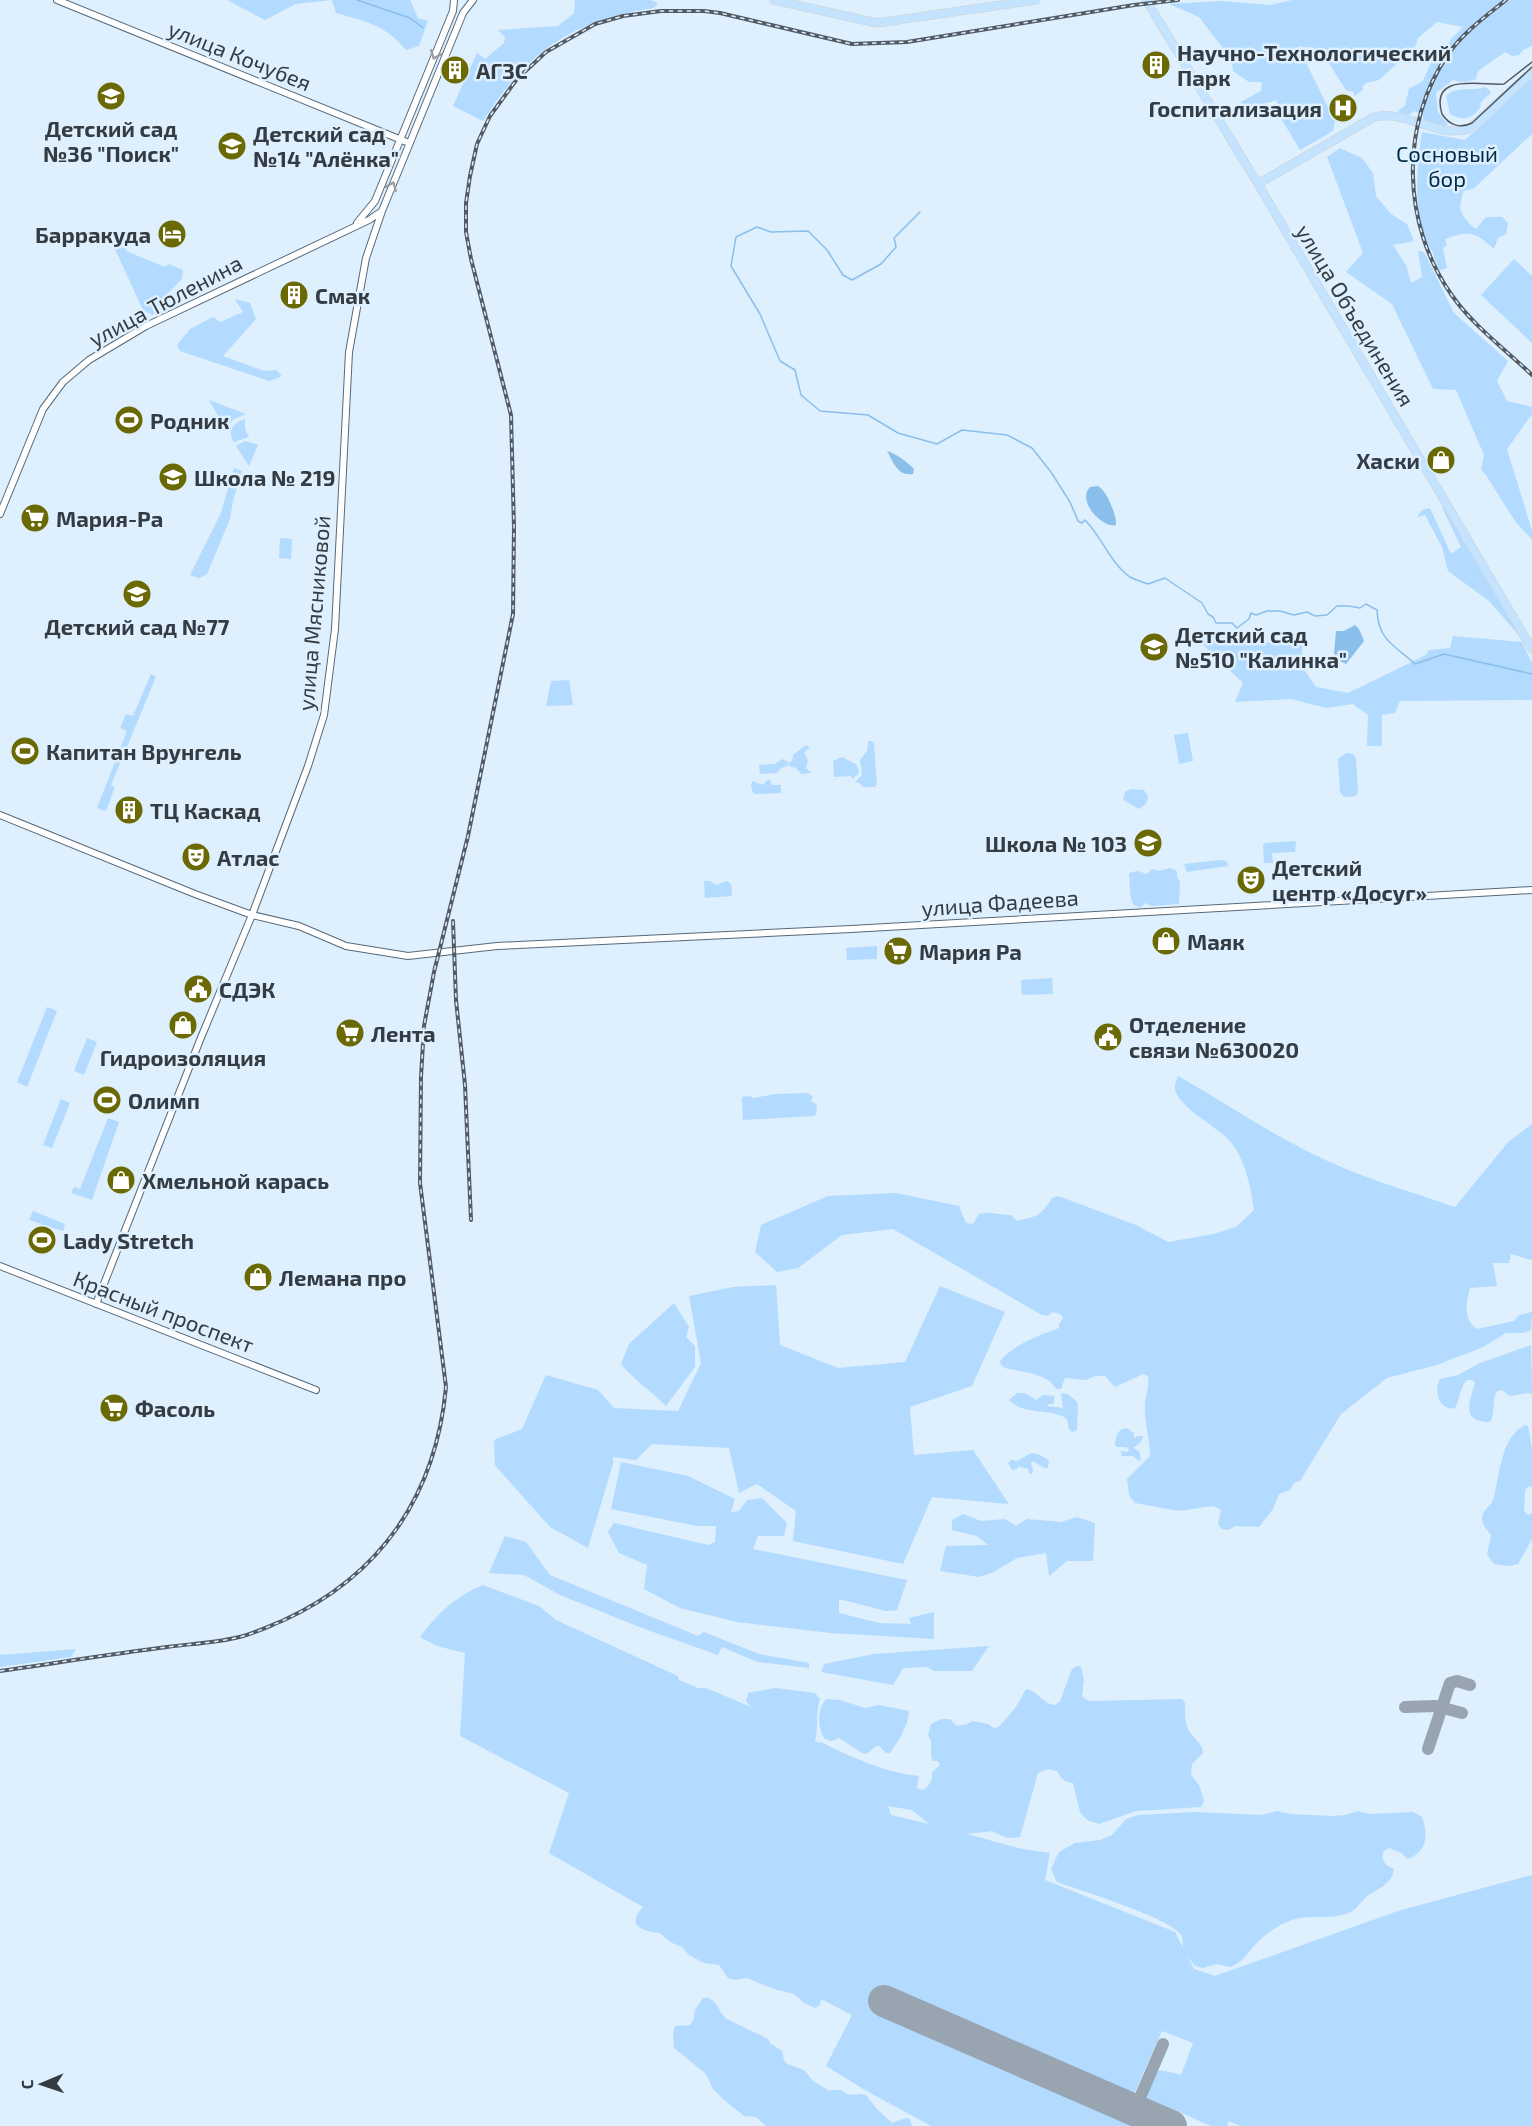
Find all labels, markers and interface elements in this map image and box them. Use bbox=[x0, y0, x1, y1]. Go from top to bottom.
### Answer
street label: улица Кочубея bbox=[164, 15, 315, 96]
place label: Научно-Технологический Парк bbox=[1177, 39, 1451, 90]
one-way arrow bbox=[430, 49, 442, 60]
building icon: Научно-Технологический Парк bbox=[1140, 49, 1172, 81]
building icon: АГЗС bbox=[439, 54, 471, 86]
place label: АГЗС bbox=[476, 57, 528, 83]
school or university icon: Детский сад №36 "Поиск" bbox=[95, 80, 127, 112]
hospital icon: Госпитализация bbox=[1327, 92, 1359, 124]
place label: Госпитализация bbox=[1148, 95, 1322, 121]
place label: Детский сад №36 "Поиск" bbox=[43, 115, 179, 166]
place label: Детский сад №14 "Алёнка" bbox=[253, 120, 399, 171]
school or university icon: Детский сад №14 "Алёнка" bbox=[216, 130, 248, 162]
park label: Сосновый бор bbox=[1396, 140, 1498, 191]
one-way arrow bbox=[385, 181, 397, 192]
hotel icon: Барракуда bbox=[156, 218, 188, 250]
street label: улица Объединения bbox=[1291, 219, 1421, 411]
place label: Барракуда bbox=[35, 221, 151, 247]
street label: улица Тюленина bbox=[84, 249, 246, 352]
building icon: Смак bbox=[278, 279, 310, 311]
place label: Смак bbox=[315, 282, 370, 308]
sports icon: Родник bbox=[113, 404, 145, 436]
place label: Родник bbox=[150, 407, 229, 433]
shop icon: Хаски bbox=[1425, 444, 1457, 476]
place label: Хаски bbox=[1356, 447, 1420, 473]
school or university icon: Школа № 219 bbox=[157, 461, 189, 493]
place label: Школа № 219 bbox=[194, 464, 335, 490]
supermarket icon: Мария-Ра bbox=[19, 502, 51, 534]
place label: Мария-Ра bbox=[56, 505, 163, 531]
street label: улица Мясниковой bbox=[292, 514, 335, 712]
school or university icon: Детский сад №77 bbox=[121, 578, 153, 610]
place label: Детский сад №77 bbox=[45, 613, 230, 639]
place label: Детский сад №510 "Калинка" bbox=[1175, 621, 1347, 672]
school or university icon: Детский сад №510 "Калинка" bbox=[1138, 631, 1170, 663]
sports icon: Капитан Врунгель bbox=[9, 735, 41, 767]
place label: Капитан Врунгель bbox=[46, 738, 242, 764]
building icon: ТЦ Каскад bbox=[113, 794, 145, 826]
place label: ТЦ Каскад bbox=[150, 797, 261, 823]
school or university icon: Школа № 103 bbox=[1132, 827, 1164, 859]
place label: Школа № 103 bbox=[985, 830, 1127, 856]
theatre icon: Атлас bbox=[180, 841, 212, 873]
place label: Атлас bbox=[217, 844, 280, 870]
place label: Детский центр «Досуг» bbox=[1272, 854, 1427, 905]
theatre icon: Детский центр «Досуг» bbox=[1235, 864, 1267, 896]
street label: улица Фадеева bbox=[921, 884, 1080, 921]
shop icon: Маяк bbox=[1150, 925, 1182, 957]
place label: Маяк bbox=[1187, 928, 1245, 954]
supermarket icon: Мария Ра bbox=[882, 935, 914, 967]
place label: Мария Ра bbox=[919, 938, 1022, 964]
public building icon: СДЭК bbox=[182, 973, 214, 1005]
place label: СДЭК bbox=[219, 976, 275, 1002]
shop icon: Гидроизоляция bbox=[167, 1009, 199, 1041]
place label: Отделение связи №630020 bbox=[1129, 1011, 1299, 1062]
supermarket icon: Лента bbox=[334, 1017, 366, 1049]
place label: Лента bbox=[371, 1020, 436, 1046]
public building icon: Отделение связи №630020 bbox=[1092, 1021, 1124, 1053]
place label: Гидроизоляция bbox=[100, 1044, 266, 1070]
sports icon: Олимп bbox=[91, 1084, 123, 1116]
place label: Олимп bbox=[128, 1087, 200, 1113]
shop icon: Хмельной карась bbox=[105, 1164, 137, 1196]
place label: Хмельной карась bbox=[142, 1167, 329, 1193]
sports icon: Lady Stretch bbox=[26, 1224, 58, 1256]
place label: Lady Stretch bbox=[63, 1227, 194, 1254]
shop icon: Лемана про bbox=[242, 1261, 274, 1293]
place label: Лемана про bbox=[279, 1264, 406, 1290]
street label: Красный проспект bbox=[70, 1265, 258, 1358]
supermarket icon: Фасоль bbox=[98, 1392, 130, 1424]
place label: Фасоль bbox=[135, 1395, 215, 1421]
north arrow bbox=[12, 2054, 72, 2114]
text: С bbox=[17, 2080, 36, 2090]

